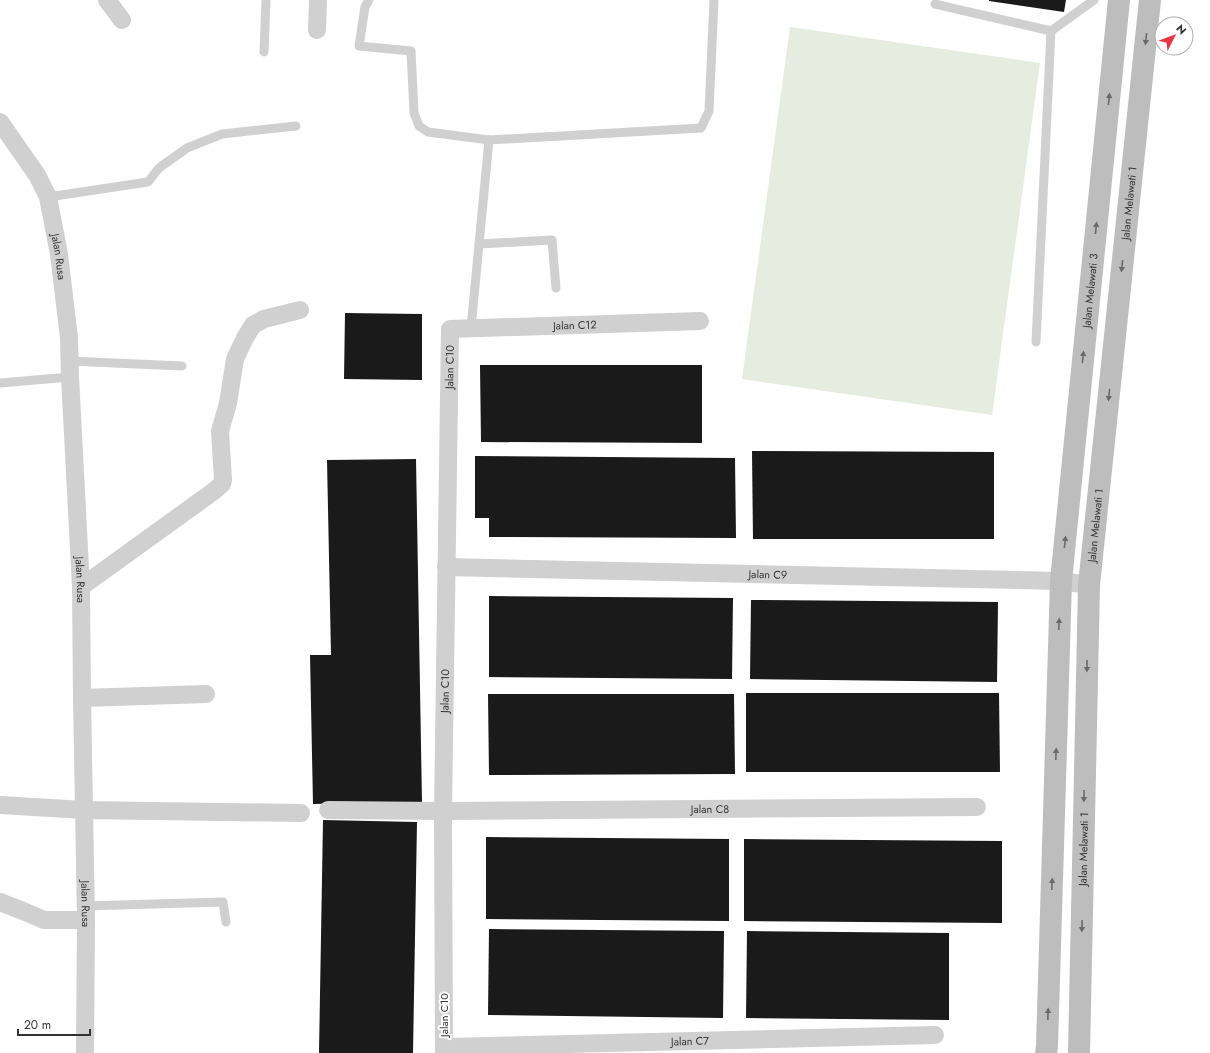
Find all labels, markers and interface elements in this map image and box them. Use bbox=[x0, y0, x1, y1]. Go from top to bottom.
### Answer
north arrow bbox=[1154, 16, 1194, 56]
text: N bbox=[1173, 21, 1190, 38]
one-way arrow bbox=[1143, 33, 1149, 45]
one-way arrow bbox=[1106, 93, 1113, 105]
street label: Jalan Melawati 1 bbox=[1117, 166, 1141, 243]
one-way arrow bbox=[1093, 222, 1100, 234]
street label: Jalan Rusa bbox=[47, 230, 70, 281]
street label: Jalan Melawati 3 bbox=[1078, 253, 1102, 331]
one-way arrow bbox=[1119, 260, 1126, 272]
street label: Jalan C12 bbox=[551, 316, 597, 334]
street label: Jalan C10 bbox=[441, 345, 458, 391]
one-way arrow bbox=[1080, 351, 1087, 363]
one-way arrow bbox=[1105, 389, 1112, 401]
street label: Jalan Melawati 1 bbox=[1083, 488, 1107, 565]
one-way arrow bbox=[1061, 536, 1068, 548]
street label: Jalan Rusa bbox=[71, 554, 89, 603]
street label: Jalan C9 bbox=[746, 566, 787, 583]
one-way arrow bbox=[1056, 618, 1063, 630]
one-way arrow bbox=[1084, 660, 1090, 673]
street label: Jalan C10 bbox=[436, 669, 453, 715]
one-way arrow bbox=[1053, 747, 1059, 760]
one-way arrow bbox=[1081, 790, 1088, 802]
street label: Jalan C8 bbox=[689, 801, 729, 817]
street label: Jalan Melawati 1 bbox=[1075, 812, 1092, 888]
one-way arrow bbox=[1049, 877, 1055, 890]
street label: Jalan Rusa bbox=[77, 878, 94, 927]
one-way arrow bbox=[1079, 920, 1085, 933]
street label: Jalan C10 bbox=[436, 993, 452, 1039]
one-way arrow bbox=[1045, 1007, 1051, 1020]
scale bar bbox=[18, 1011, 90, 1037]
text: 20 m bbox=[24, 1016, 51, 1034]
street label: Jalan C7 bbox=[669, 1033, 709, 1050]

